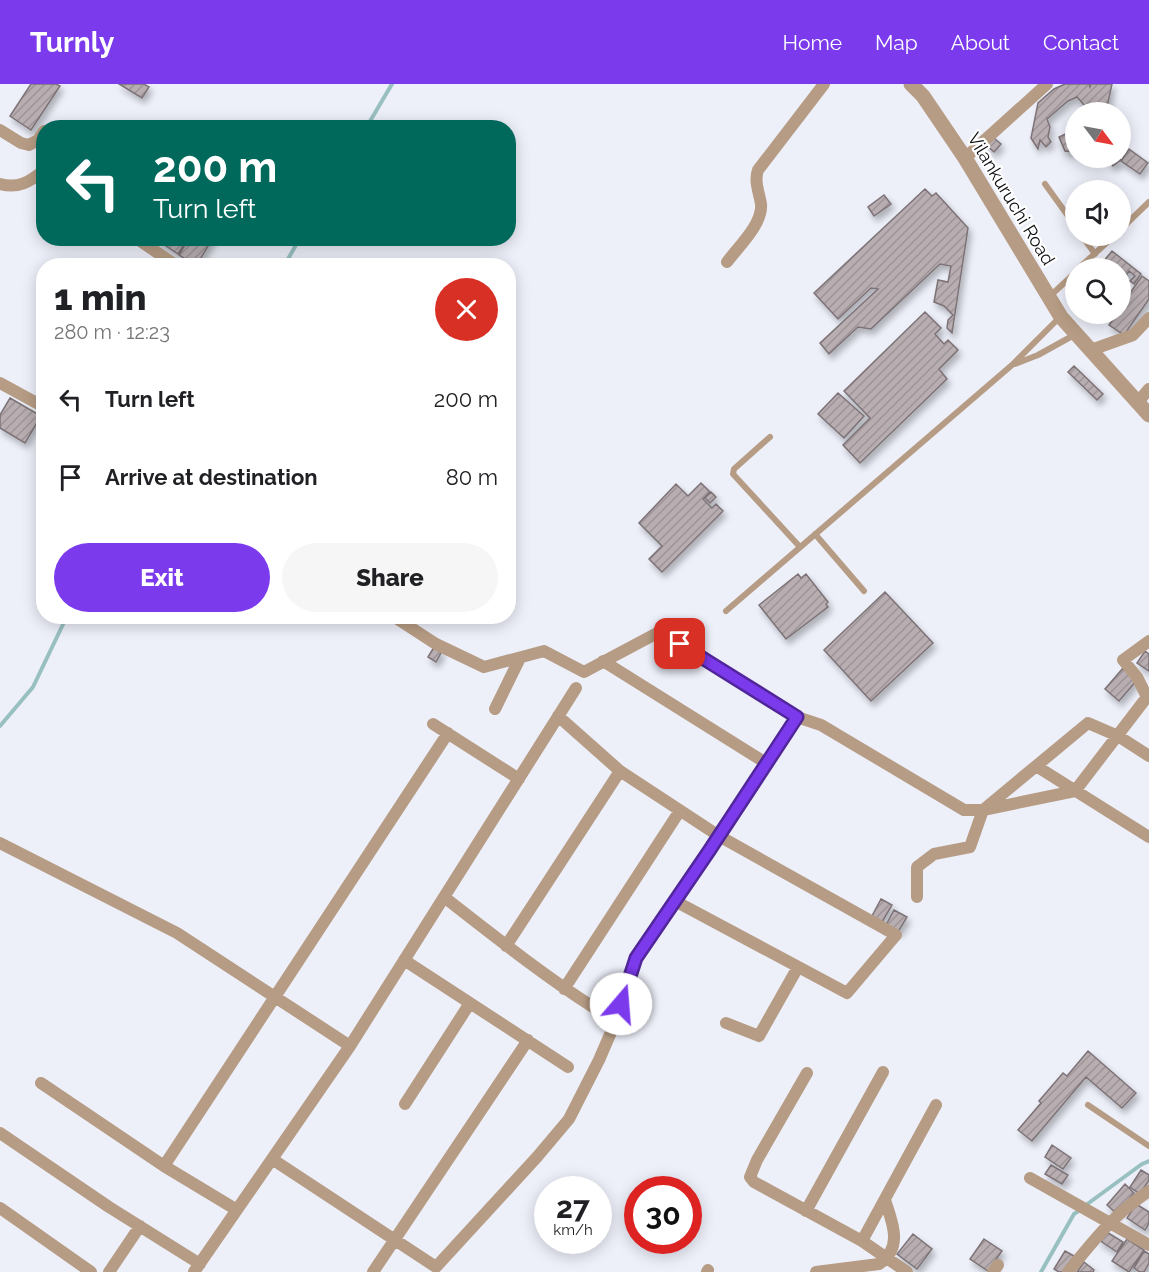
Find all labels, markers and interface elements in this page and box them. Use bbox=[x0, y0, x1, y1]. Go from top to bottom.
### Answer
text: Turnly bbox=[30, 26, 114, 59]
text: Home bbox=[783, 30, 842, 55]
text: Map bbox=[875, 30, 918, 55]
text: About bbox=[951, 30, 1010, 55]
text: Contact bbox=[1043, 30, 1119, 55]
north arrow bbox=[1065, 102, 1131, 168]
map controls bbox=[1065, 102, 1131, 324]
street label: Vilankuruchi Road bbox=[964, 129, 1059, 269]
text: 200 m bbox=[153, 143, 277, 192]
icon: left bbox=[54, 144, 132, 222]
button: sound bbox=[1065, 180, 1131, 246]
text: Turn left bbox=[153, 193, 256, 224]
button: search bbox=[1065, 258, 1131, 324]
text: 1 min bbox=[54, 276, 146, 318]
button: close bbox=[435, 278, 498, 341]
text: 280 m · 12:23 bbox=[54, 320, 170, 344]
icon: left bbox=[54, 383, 87, 416]
text: Turn left bbox=[105, 386, 195, 412]
text: 200 m bbox=[434, 386, 498, 412]
icon: arrive bbox=[54, 461, 87, 494]
text: Arrive at destination bbox=[105, 464, 318, 490]
text: 80 m bbox=[446, 464, 498, 490]
button: Exit bbox=[54, 543, 270, 612]
button: Share bbox=[282, 543, 498, 612]
pin bbox=[654, 618, 705, 669]
icon: arrive bbox=[663, 627, 696, 660]
position arrow bbox=[589, 972, 653, 1036]
speed limit sign: 30 bbox=[624, 1176, 702, 1254]
text: 27 bbox=[556, 1190, 590, 1225]
text: km/h bbox=[553, 1221, 593, 1239]

